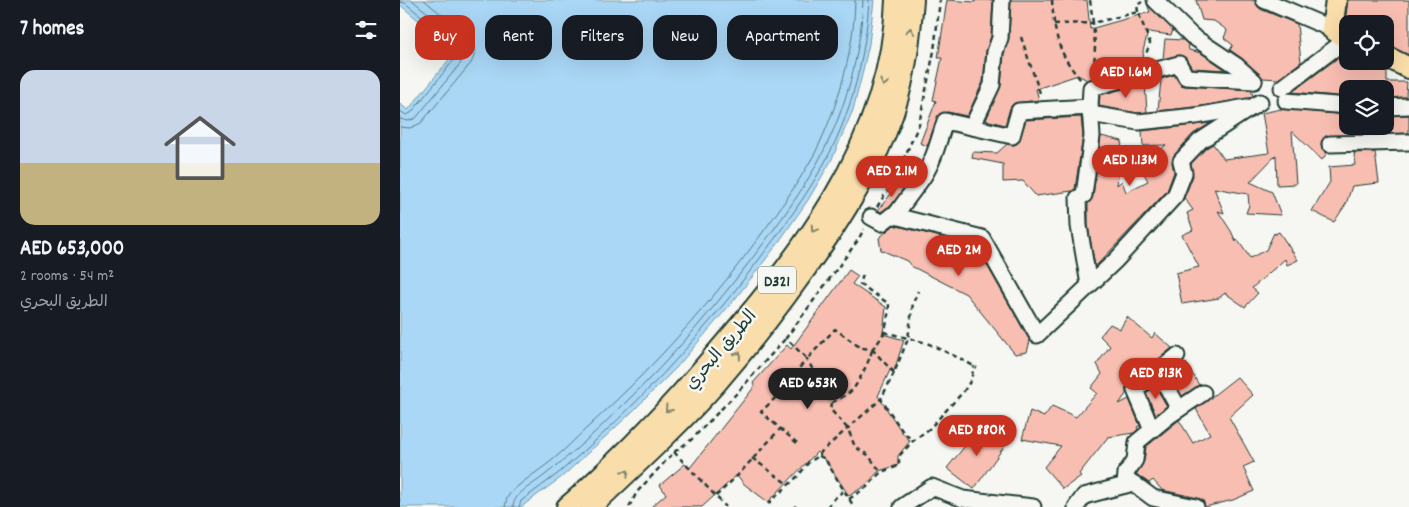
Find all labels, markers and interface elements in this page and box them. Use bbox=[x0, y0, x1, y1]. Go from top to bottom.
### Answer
text: 7 homes bbox=[20, 15, 84, 45]
chip: Buy bbox=[415, 15, 475, 60]
chip: Rent bbox=[485, 15, 552, 60]
chip: Filters bbox=[562, 15, 643, 60]
chip: New bbox=[653, 15, 717, 60]
chip: Apartment bbox=[727, 15, 838, 60]
map controls bbox=[1339, 15, 1394, 135]
button: locate bbox=[1339, 15, 1394, 70]
icon: filters bbox=[352, 16, 380, 44]
one-way arrow bbox=[904, 27, 915, 35]
pin: AED 1.6M bbox=[1074, 56, 1178, 99]
text: AED 1.6M bbox=[1100, 61, 1152, 84]
one-way arrow bbox=[879, 78, 889, 86]
button: layers bbox=[1339, 80, 1394, 135]
icon: home bbox=[155, 103, 245, 193]
pin: AED 1.13M bbox=[1073, 144, 1187, 187]
text: AED 1.13M bbox=[1103, 149, 1157, 172]
pin: AED 2.1M bbox=[840, 156, 944, 198]
text: AED 2.1M bbox=[867, 160, 917, 183]
one-way arrow bbox=[811, 223, 821, 232]
pin: AED 2M bbox=[918, 234, 1000, 277]
text: AED 653,000 bbox=[20, 235, 124, 265]
text: AED 2M bbox=[937, 239, 981, 262]
text: 2 rooms · 54 m² bbox=[20, 265, 114, 288]
road number: D321 bbox=[758, 266, 796, 294]
text: الطريق البحري bbox=[20, 291, 108, 314]
street label: الطريق البحري bbox=[680, 305, 764, 396]
one-way arrow bbox=[733, 352, 741, 361]
pin: AED 813K bbox=[1104, 358, 1208, 400]
text: AED 813K bbox=[1130, 362, 1182, 385]
pin: AED 653K bbox=[756, 368, 860, 410]
text: AED 653K bbox=[779, 372, 837, 395]
one-way arrow bbox=[665, 403, 674, 412]
pin: AED 880K bbox=[925, 414, 1029, 457]
text: AED 880K bbox=[949, 419, 1005, 442]
one-way arrow bbox=[621, 470, 630, 479]

